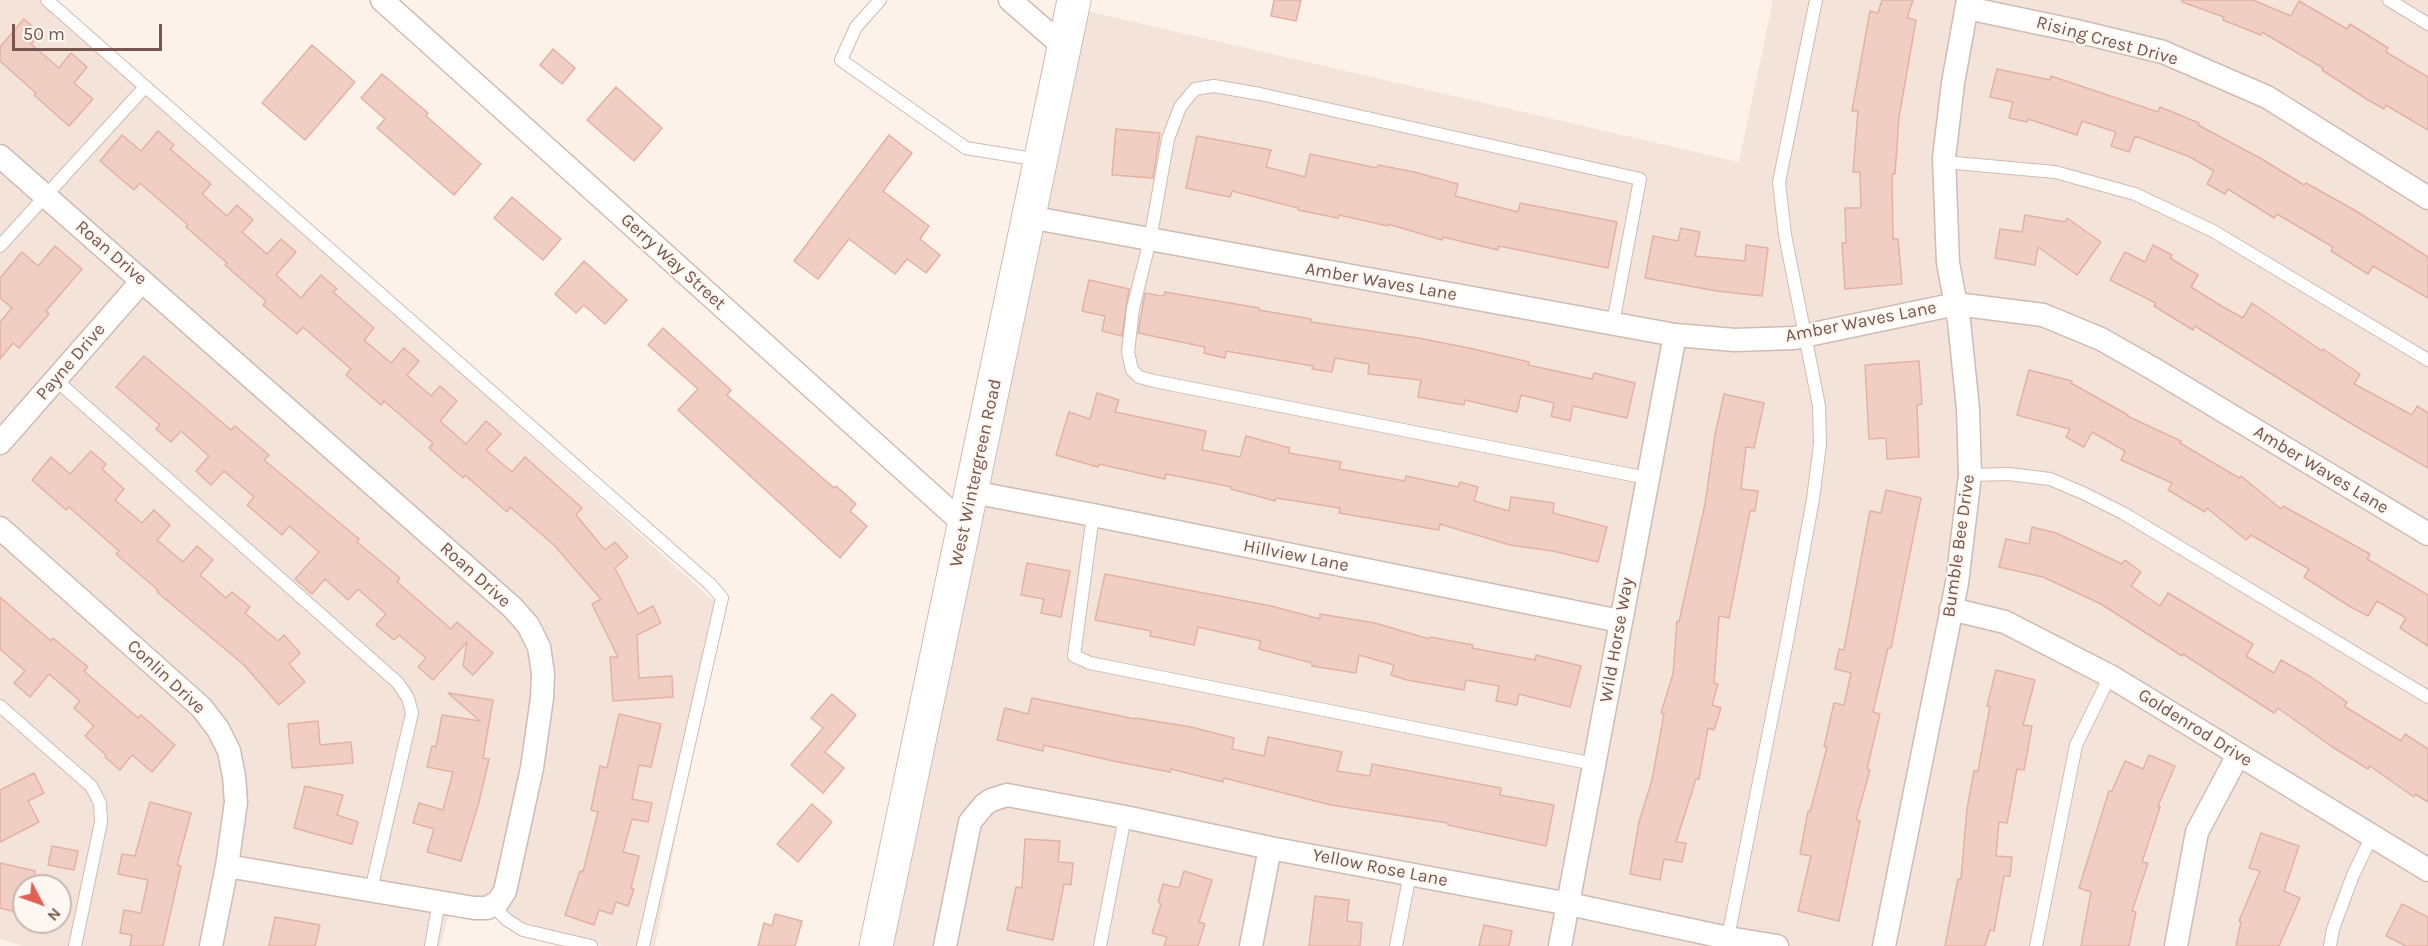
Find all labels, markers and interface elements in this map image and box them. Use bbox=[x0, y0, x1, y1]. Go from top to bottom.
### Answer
scale bar bbox=[15, 12, 165, 50]
street label: Rising Crest Drive bbox=[2034, 12, 2180, 70]
text: 50 m bbox=[23, 23, 65, 45]
street label: Gerry Way Street bbox=[616, 209, 730, 315]
street label: Roan Drive bbox=[71, 216, 151, 290]
street label: Amber Waves Lane bbox=[1303, 258, 1459, 306]
street label: Amber Waves Lane bbox=[1783, 297, 1939, 347]
street label: Payne Drive bbox=[32, 319, 110, 405]
street label: West Wintergreen Road bbox=[946, 377, 1006, 569]
street label: Amber Waves Lane bbox=[2250, 421, 2392, 519]
street label: Bumble Bee Drive bbox=[1938, 473, 1980, 619]
street label: Hillview Lane bbox=[1241, 535, 1351, 577]
street label: Roan Drive bbox=[435, 538, 515, 612]
street label: Wild Horse Way bbox=[1595, 576, 1639, 704]
street label: Conlin Drive bbox=[122, 635, 210, 719]
street label: Goldenrod Drive bbox=[2134, 684, 2256, 772]
street label: Yellow Rose Lane bbox=[1310, 844, 1450, 892]
north arrow bbox=[12, 874, 72, 934]
text: N bbox=[44, 904, 65, 925]

